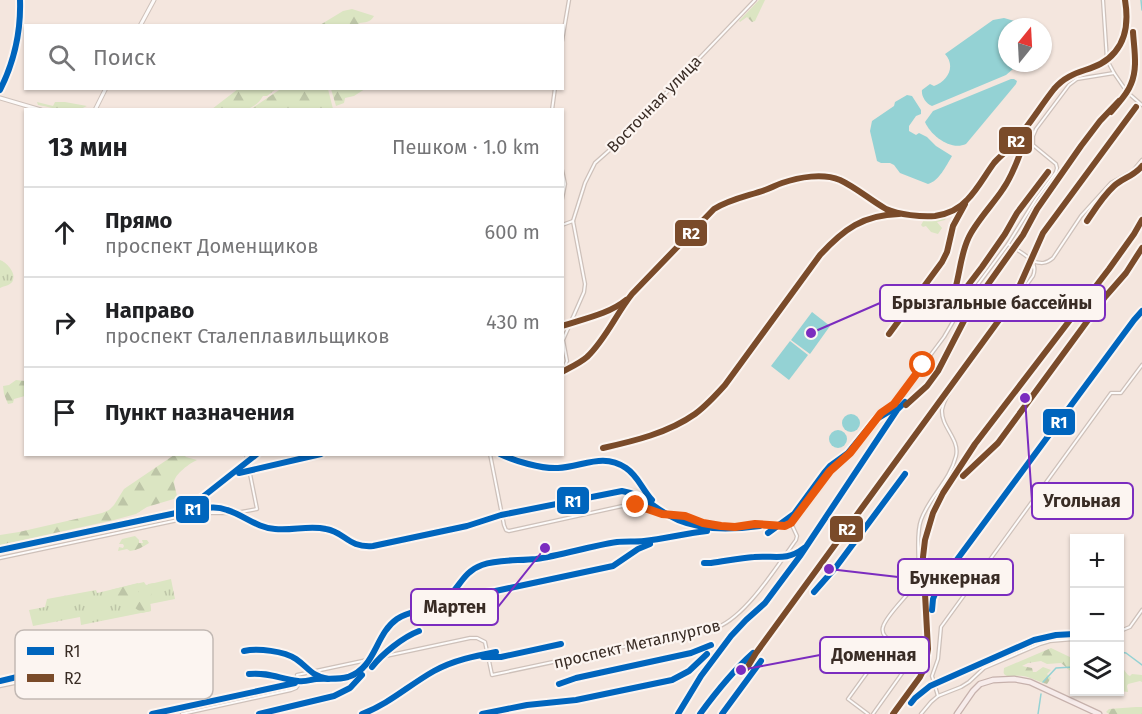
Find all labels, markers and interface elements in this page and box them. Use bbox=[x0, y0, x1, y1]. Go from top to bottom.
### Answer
north arrow bbox=[998, 18, 1052, 72]
search box bbox=[24, 24, 564, 90]
icon: search bbox=[45, 41, 78, 74]
text: Поиск bbox=[93, 44, 156, 71]
street label: Восточная улица bbox=[603, 52, 705, 156]
line badge: R2 bbox=[998, 126, 1033, 155]
text: 13 мин bbox=[48, 132, 128, 163]
text: R2 bbox=[1007, 132, 1025, 151]
text: Пешком · 1.0 km bbox=[392, 135, 540, 159]
text: Прямо bbox=[105, 207, 172, 234]
icon: ahead bbox=[48, 216, 81, 249]
line badge: R2 bbox=[674, 219, 708, 247]
text: 600 m bbox=[485, 220, 540, 244]
text: R2 bbox=[682, 224, 700, 243]
text: проспект Доменщиков bbox=[105, 234, 318, 258]
callout: Брызгальные бассейны bbox=[880, 285, 1105, 321]
text: Брызгальные бассейны bbox=[892, 292, 1092, 314]
text: Направо bbox=[105, 297, 194, 324]
icon: right bbox=[48, 306, 81, 339]
text: 430 m bbox=[486, 310, 540, 334]
text: проспект Сталеплавильщиков bbox=[105, 324, 389, 348]
route start bbox=[909, 351, 935, 377]
icon: arrive bbox=[48, 396, 81, 429]
text: Пункт назначения bbox=[105, 399, 295, 426]
line badge: R1 bbox=[1042, 408, 1076, 436]
text: R1 bbox=[1050, 413, 1068, 432]
callout: Угольная bbox=[1032, 483, 1133, 519]
line badge: R1 bbox=[556, 486, 590, 515]
text: Угольная bbox=[1042, 490, 1121, 512]
route end bbox=[622, 491, 648, 517]
text: R1 bbox=[564, 492, 582, 511]
line badge: R1 bbox=[175, 495, 210, 524]
text: R1 bbox=[184, 500, 202, 519]
line badge: R2 bbox=[829, 515, 864, 543]
text: R2 bbox=[838, 520, 856, 539]
map controls bbox=[1070, 534, 1124, 696]
button: + bbox=[1070, 534, 1124, 588]
callout: Бункерная bbox=[898, 559, 1013, 595]
text: Бункерная bbox=[909, 567, 1001, 589]
button: − bbox=[1070, 588, 1124, 642]
callout: Мартен bbox=[411, 589, 498, 625]
text: Мартен bbox=[424, 596, 486, 618]
street label: проспект Металлургов bbox=[552, 616, 722, 672]
legend bbox=[15, 630, 213, 699]
callout: Доменная bbox=[820, 637, 929, 673]
text: R1 bbox=[64, 642, 80, 661]
button: layers bbox=[1070, 642, 1124, 696]
text: Доменная bbox=[831, 644, 916, 666]
text: R2 bbox=[64, 669, 82, 688]

